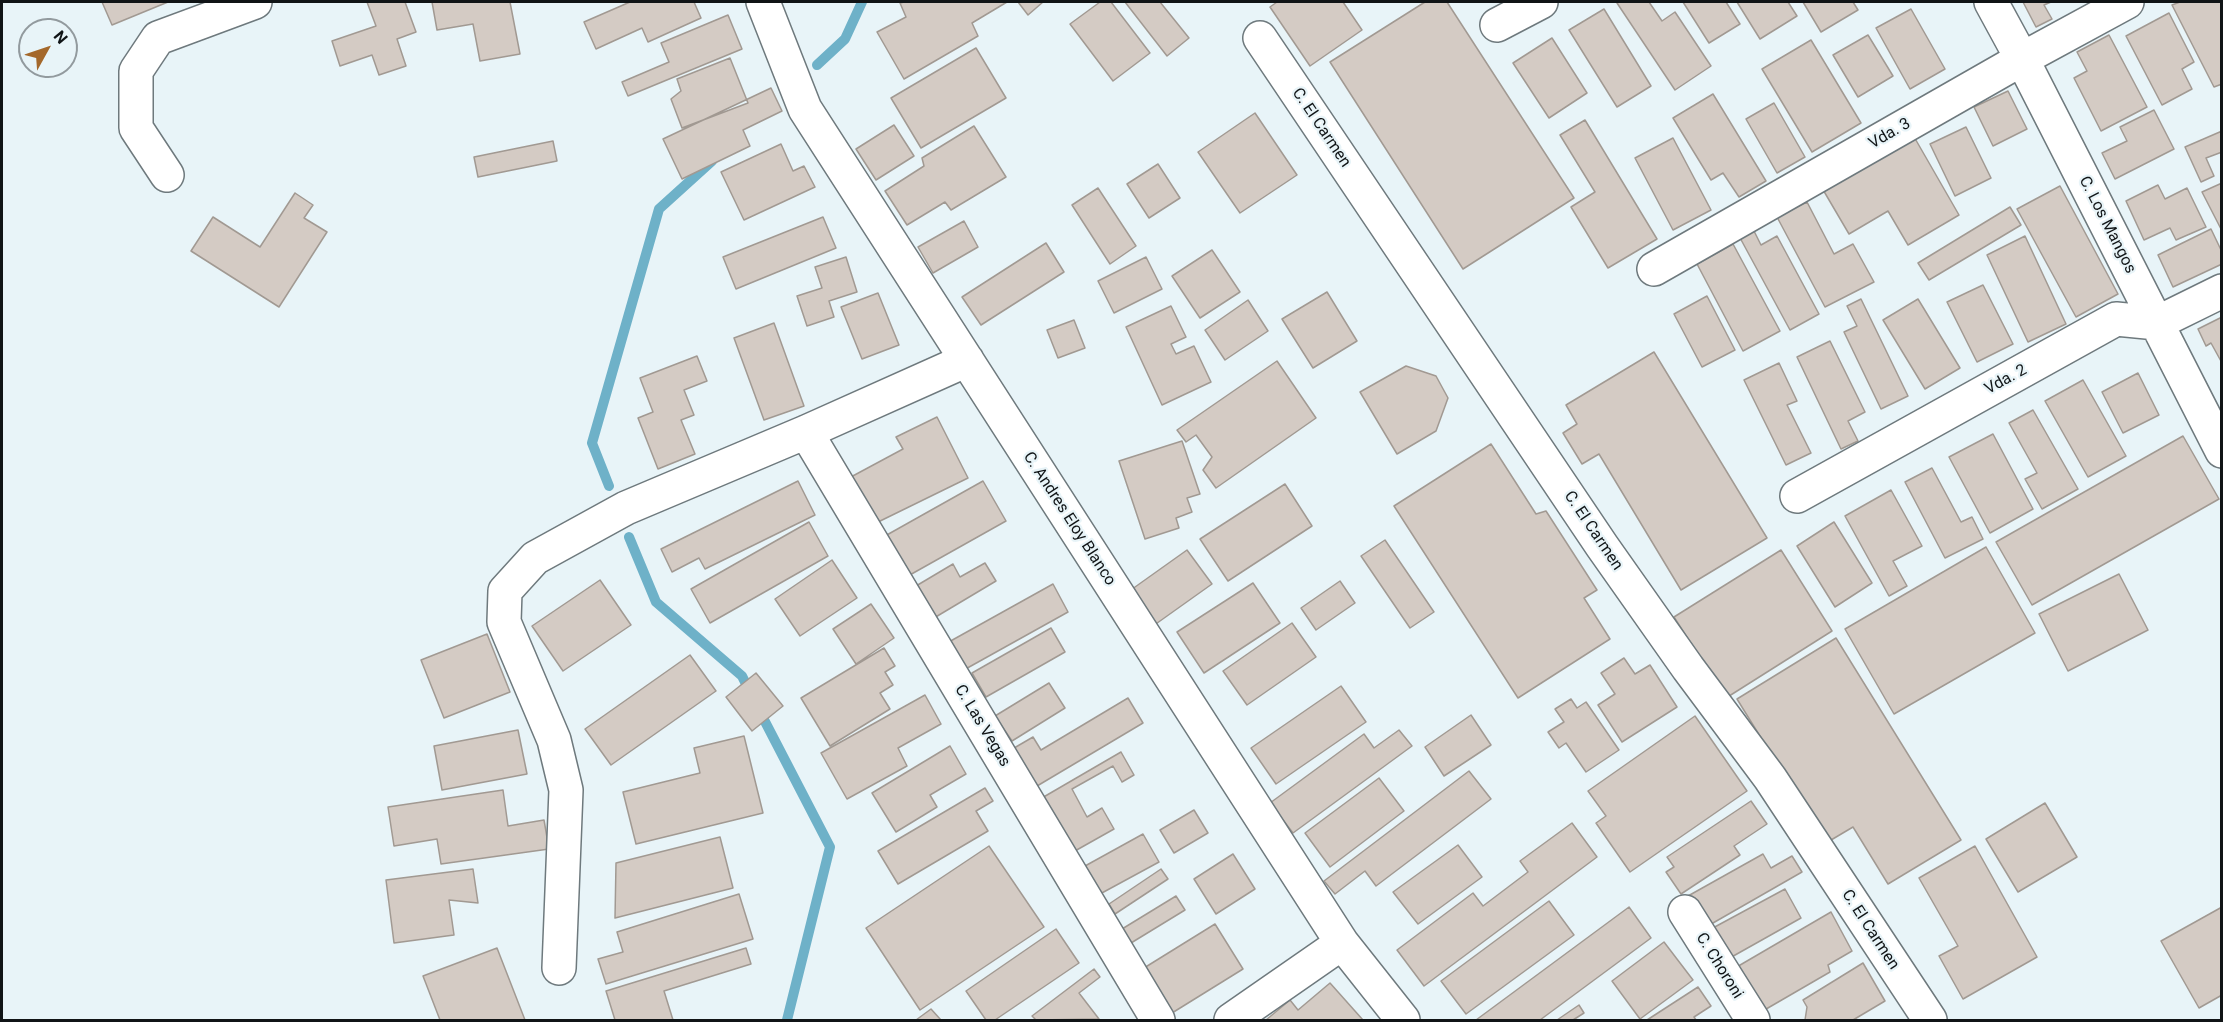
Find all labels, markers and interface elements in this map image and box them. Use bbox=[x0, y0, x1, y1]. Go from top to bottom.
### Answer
north arrow bbox=[18, 18, 78, 78]
text: N bbox=[50, 27, 72, 48]
street label: C. El Carmen bbox=[1287, 85, 1355, 171]
street label: Vda. 3 bbox=[1866, 114, 1914, 154]
street label: C. Los Mangos bbox=[2074, 173, 2140, 277]
street label: Vda. 2 bbox=[1982, 361, 2030, 399]
street label: C. Andres Eloy Blanco bbox=[1019, 449, 1119, 589]
street label: C. El Carmen bbox=[1559, 488, 1627, 574]
street label: C. Las Vegas bbox=[950, 681, 1014, 771]
street label: C. El Carmen bbox=[1837, 886, 1903, 974]
street label: C. Choroni bbox=[1691, 930, 1747, 1002]

